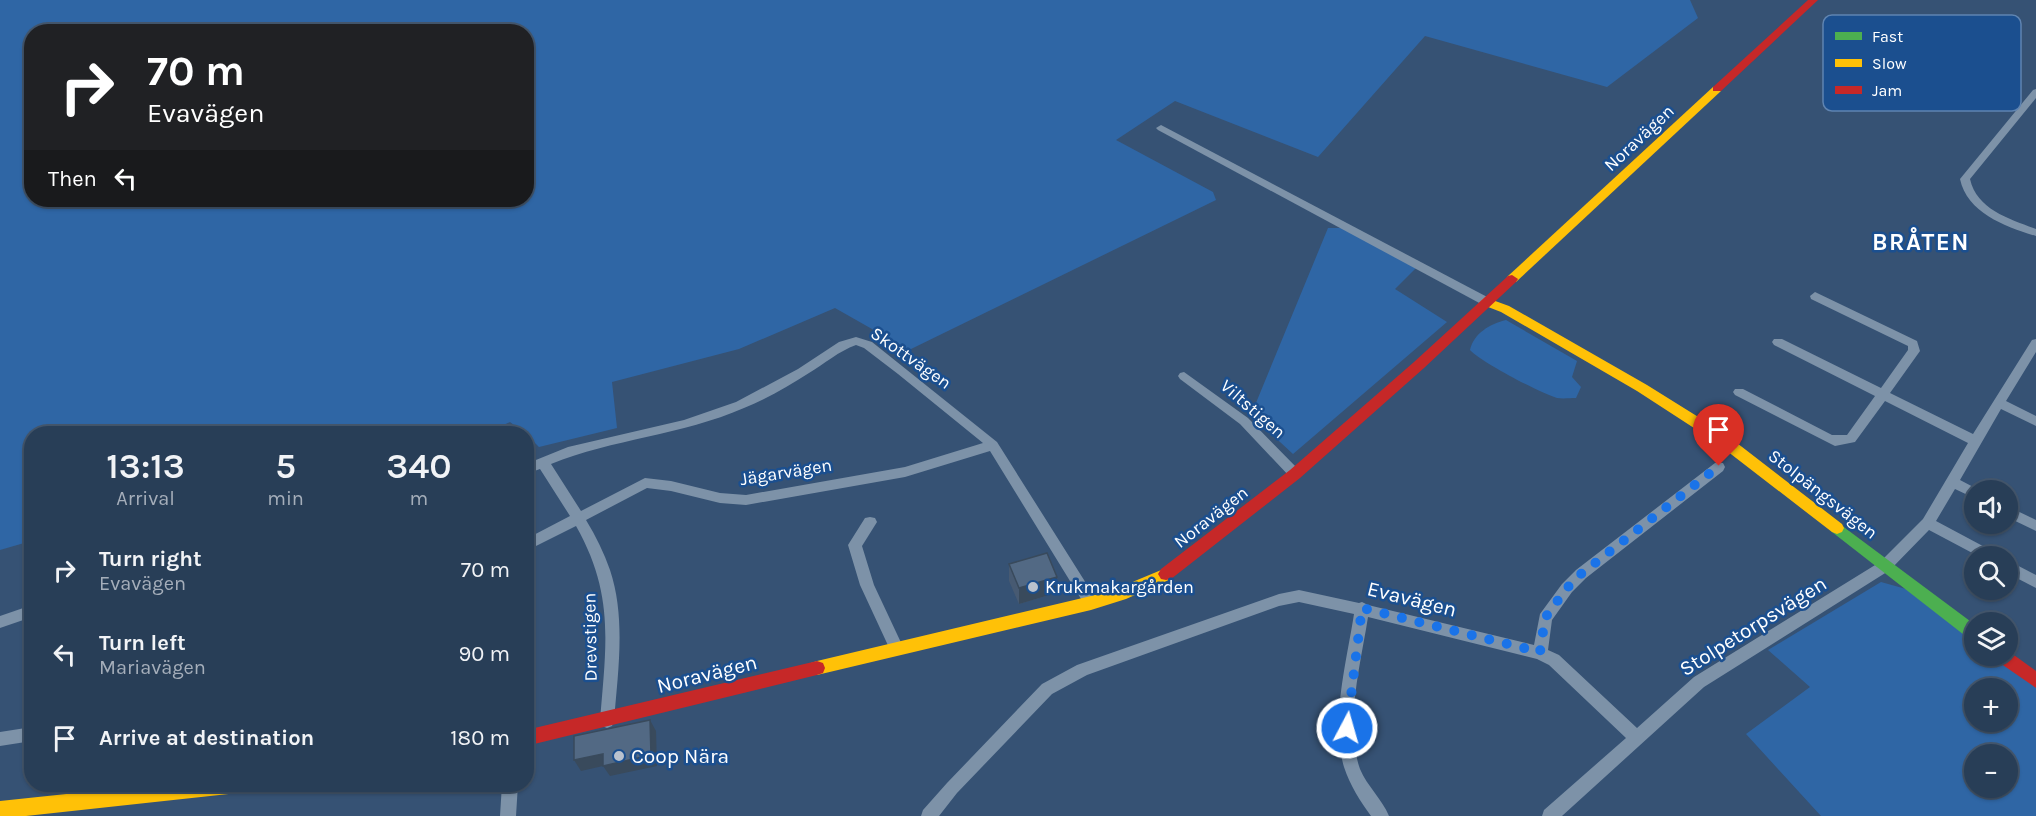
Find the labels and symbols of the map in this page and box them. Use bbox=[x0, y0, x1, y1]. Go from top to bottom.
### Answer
legend bbox=[1823, 15, 2021, 111]
text: Fast bbox=[1872, 27, 1903, 46]
text: Slow bbox=[1872, 54, 1907, 73]
text: Jam bbox=[1872, 81, 1902, 100]
street label: Noravägen bbox=[1599, 100, 1679, 176]
district label: BRÅTEN bbox=[1872, 227, 1970, 256]
street label: Skottvägen bbox=[866, 322, 956, 394]
street label: Viltstigen bbox=[1216, 375, 1290, 443]
pin bbox=[1693, 404, 1744, 466]
street label: Stolpängsvägen bbox=[1764, 444, 1882, 544]
street label: Jägarvägen bbox=[738, 454, 834, 490]
street label: Noravägen bbox=[1170, 481, 1252, 553]
street label: Stolpetorpsvägen bbox=[1675, 571, 1831, 681]
place label: Krukmakargården bbox=[1045, 576, 1194, 598]
street label: Evavägen bbox=[1365, 576, 1459, 622]
marker: Krukmakargården bbox=[1026, 580, 1040, 594]
street label: Drevstigen bbox=[578, 593, 602, 681]
street label: Noravägen bbox=[654, 650, 760, 698]
position arrow bbox=[1315, 696, 1379, 760]
place label: Coop Nära bbox=[631, 744, 729, 768]
marker: Coop Nära bbox=[612, 749, 626, 763]

